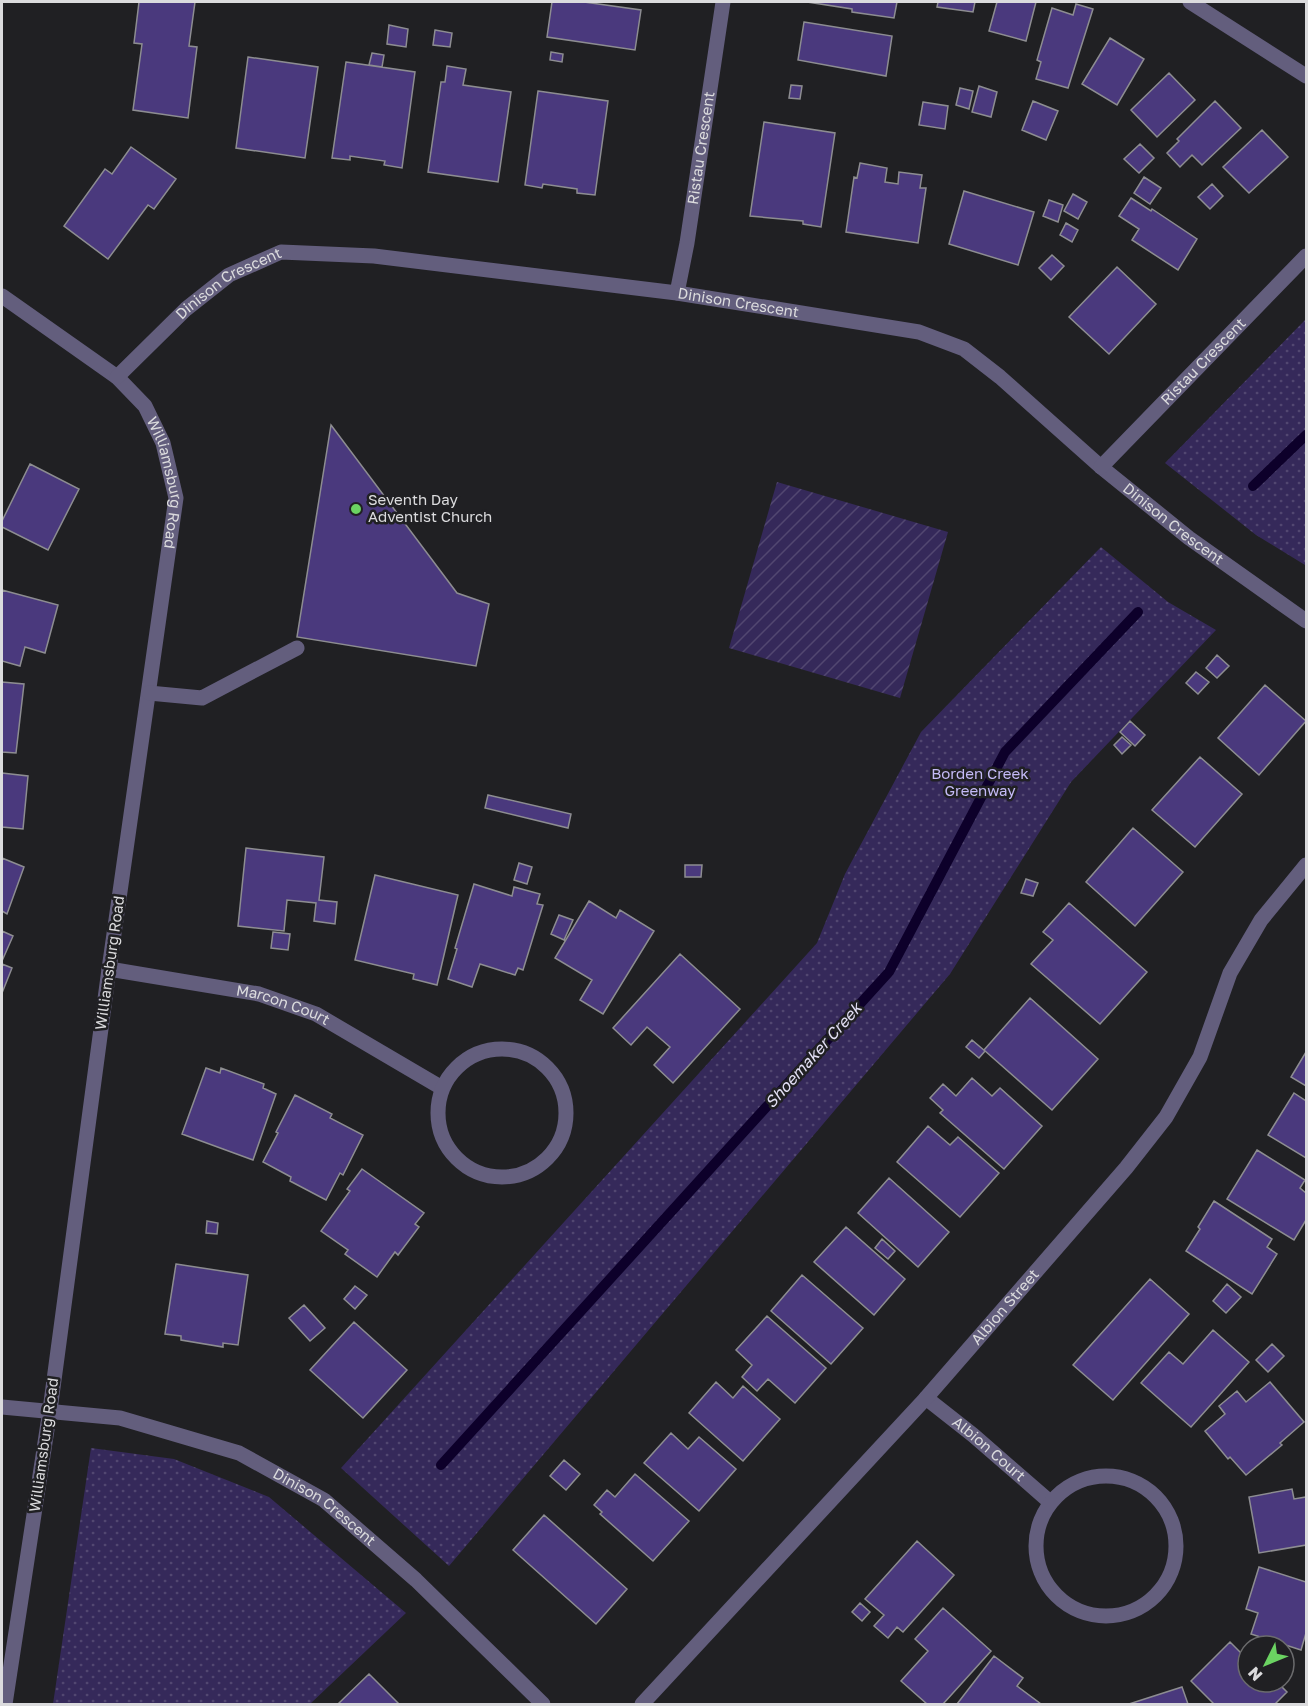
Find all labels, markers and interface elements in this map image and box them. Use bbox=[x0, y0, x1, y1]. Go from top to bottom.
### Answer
street label: Ristau Crescent bbox=[683, 90, 718, 206]
street label: Dinison Crescent bbox=[171, 243, 284, 322]
street label: Dinison Crescent bbox=[677, 283, 800, 321]
street label: Ristau Crescent bbox=[1157, 314, 1249, 408]
street label: Williamsburg Road bbox=[144, 414, 186, 550]
street label: Dinison Crescent bbox=[1120, 479, 1227, 568]
place label: Seventh Day Adventist Church bbox=[368, 490, 492, 525]
marker: Seventh Day Adventist Church bbox=[349, 502, 363, 516]
park label: Borden Creek Greenway bbox=[931, 764, 1029, 799]
street label: Williamsburg Road bbox=[91, 895, 127, 1031]
street label: Marcon Court bbox=[235, 980, 333, 1028]
water label: Shoemaker Creek bbox=[760, 997, 867, 1112]
street label: Albion Street bbox=[967, 1265, 1042, 1348]
street label: Williamsburg Road bbox=[25, 1377, 61, 1513]
street label: Albion Court bbox=[949, 1412, 1030, 1485]
street label: Dinison Crescent bbox=[270, 1464, 380, 1549]
north arrow bbox=[1236, 1634, 1296, 1694]
text: N bbox=[1244, 1663, 1266, 1686]

